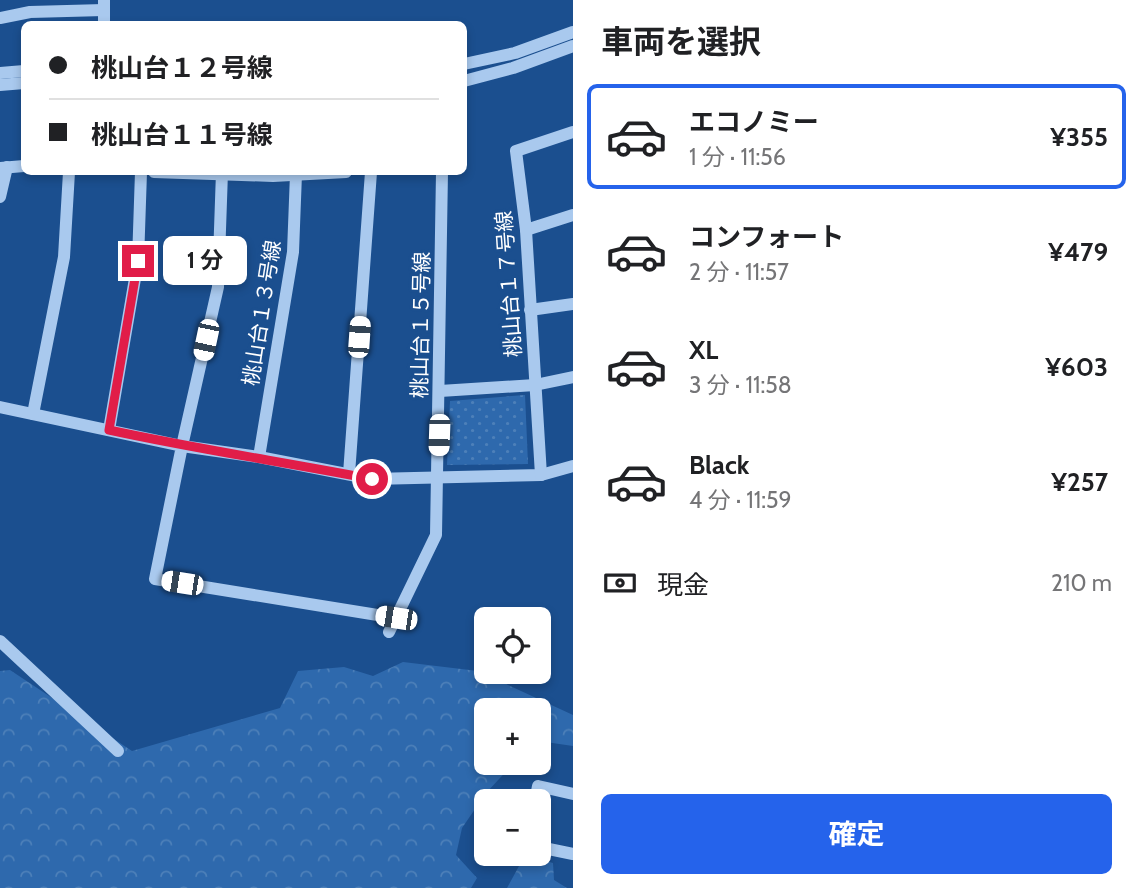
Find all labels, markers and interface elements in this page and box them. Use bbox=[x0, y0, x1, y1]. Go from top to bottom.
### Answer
text: 車両を選択 bbox=[601, 22, 761, 61]
text: 桃山台１２号線 bbox=[91, 52, 273, 84]
icon: car bbox=[605, 105, 668, 168]
text: エコノミー bbox=[689, 106, 819, 138]
text: 桃山台１１号線 bbox=[91, 119, 273, 151]
text: ¥355 bbox=[1050, 121, 1108, 153]
text: 1 分 · 11:56 bbox=[689, 143, 786, 171]
street label: 桃山台１７号線 bbox=[491, 210, 526, 358]
icon: car bbox=[605, 220, 668, 283]
text: コンフォート bbox=[689, 221, 844, 253]
callout: 1 分 bbox=[162, 236, 246, 286]
text: ¥479 bbox=[1048, 236, 1108, 268]
street label: 桃山台１３号線 bbox=[238, 238, 285, 387]
route end bbox=[122, 245, 154, 277]
text: 1 分 bbox=[187, 246, 223, 274]
street label: 桃山台１５号線 bbox=[407, 251, 434, 399]
text: 2 分 · 11:57 bbox=[689, 258, 789, 286]
car bbox=[348, 315, 371, 359]
car bbox=[192, 317, 221, 363]
text: XL bbox=[689, 334, 718, 366]
icon: car bbox=[605, 335, 668, 398]
text: ¥603 bbox=[1045, 351, 1108, 383]
text: 3 分 · 11:58 bbox=[689, 371, 792, 399]
car bbox=[428, 414, 451, 456]
text: Black bbox=[689, 449, 749, 481]
icon: car bbox=[605, 450, 668, 513]
route start bbox=[356, 463, 388, 495]
text: ¥257 bbox=[1051, 466, 1108, 498]
text: 4 分 · 11:59 bbox=[689, 486, 792, 514]
icon: cash bbox=[601, 564, 639, 602]
car bbox=[160, 569, 205, 597]
text: 現金 bbox=[657, 569, 709, 601]
text: 210 m bbox=[1051, 569, 1112, 597]
car bbox=[374, 604, 419, 632]
map controls bbox=[474, 607, 551, 866]
button: locate bbox=[474, 607, 551, 684]
button: + bbox=[474, 698, 551, 775]
button: − bbox=[474, 789, 551, 866]
button: 確定 bbox=[601, 794, 1112, 874]

